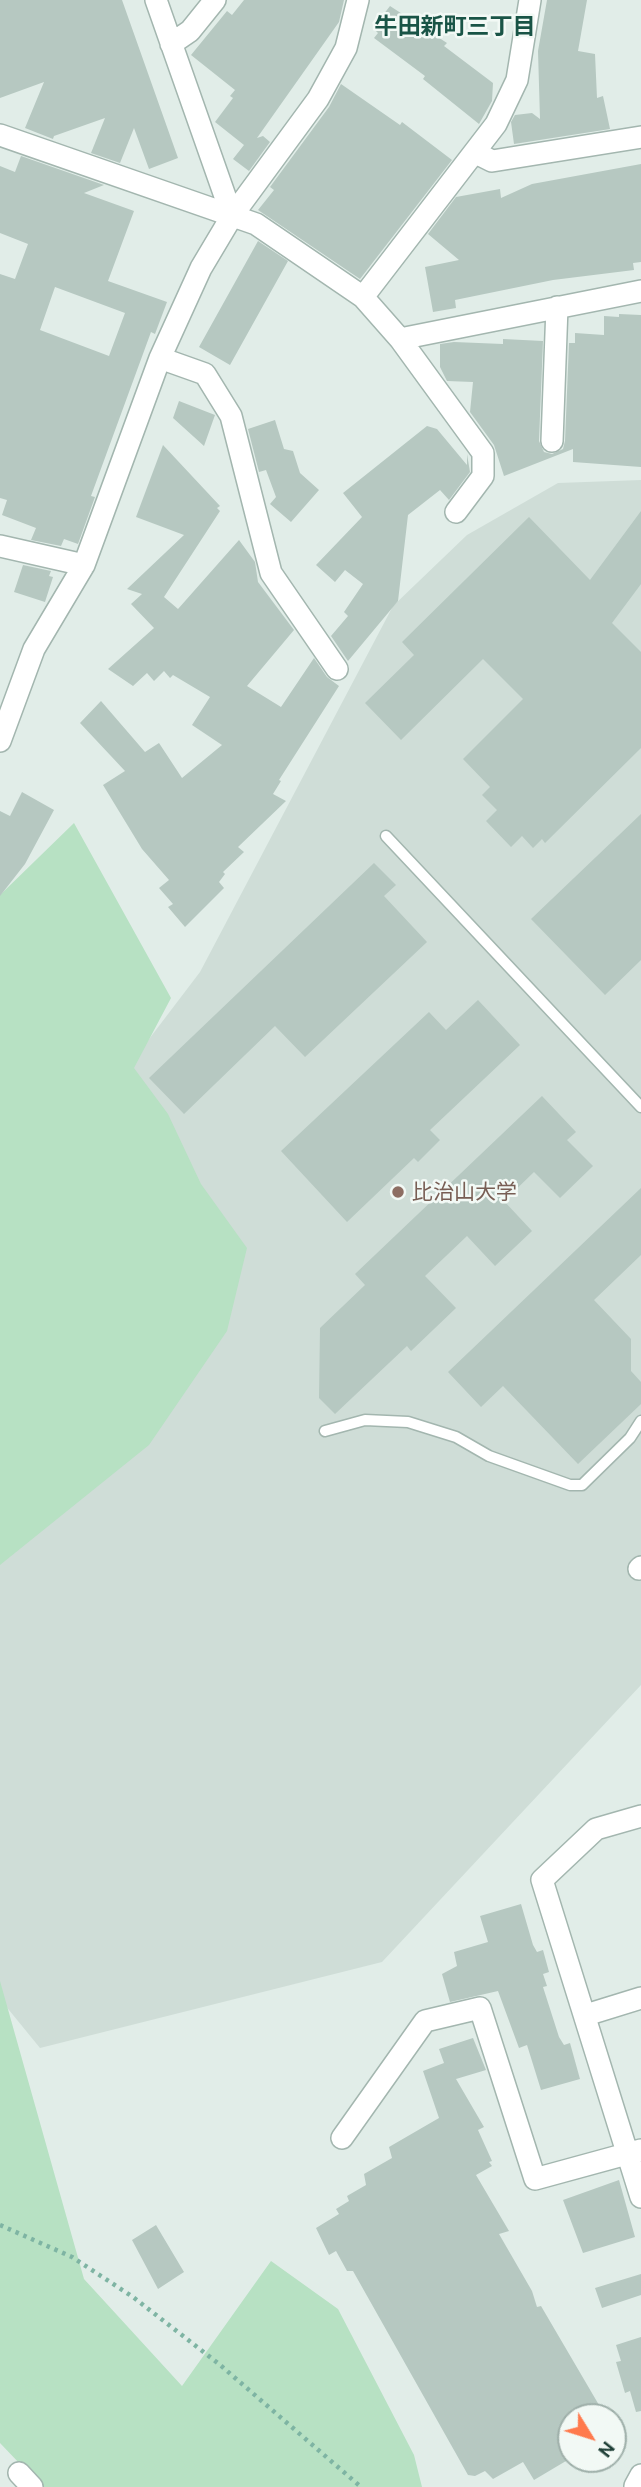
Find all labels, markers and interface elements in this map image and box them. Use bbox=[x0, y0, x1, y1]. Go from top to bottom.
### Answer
district label: 牛田新町三丁目 bbox=[375, 12, 535, 40]
place label: 比治山大学 bbox=[412, 1179, 517, 1205]
marker: 比治山大学 bbox=[390, 1184, 406, 1200]
north arrow bbox=[557, 2403, 627, 2473]
text: N bbox=[594, 2437, 620, 2462]

